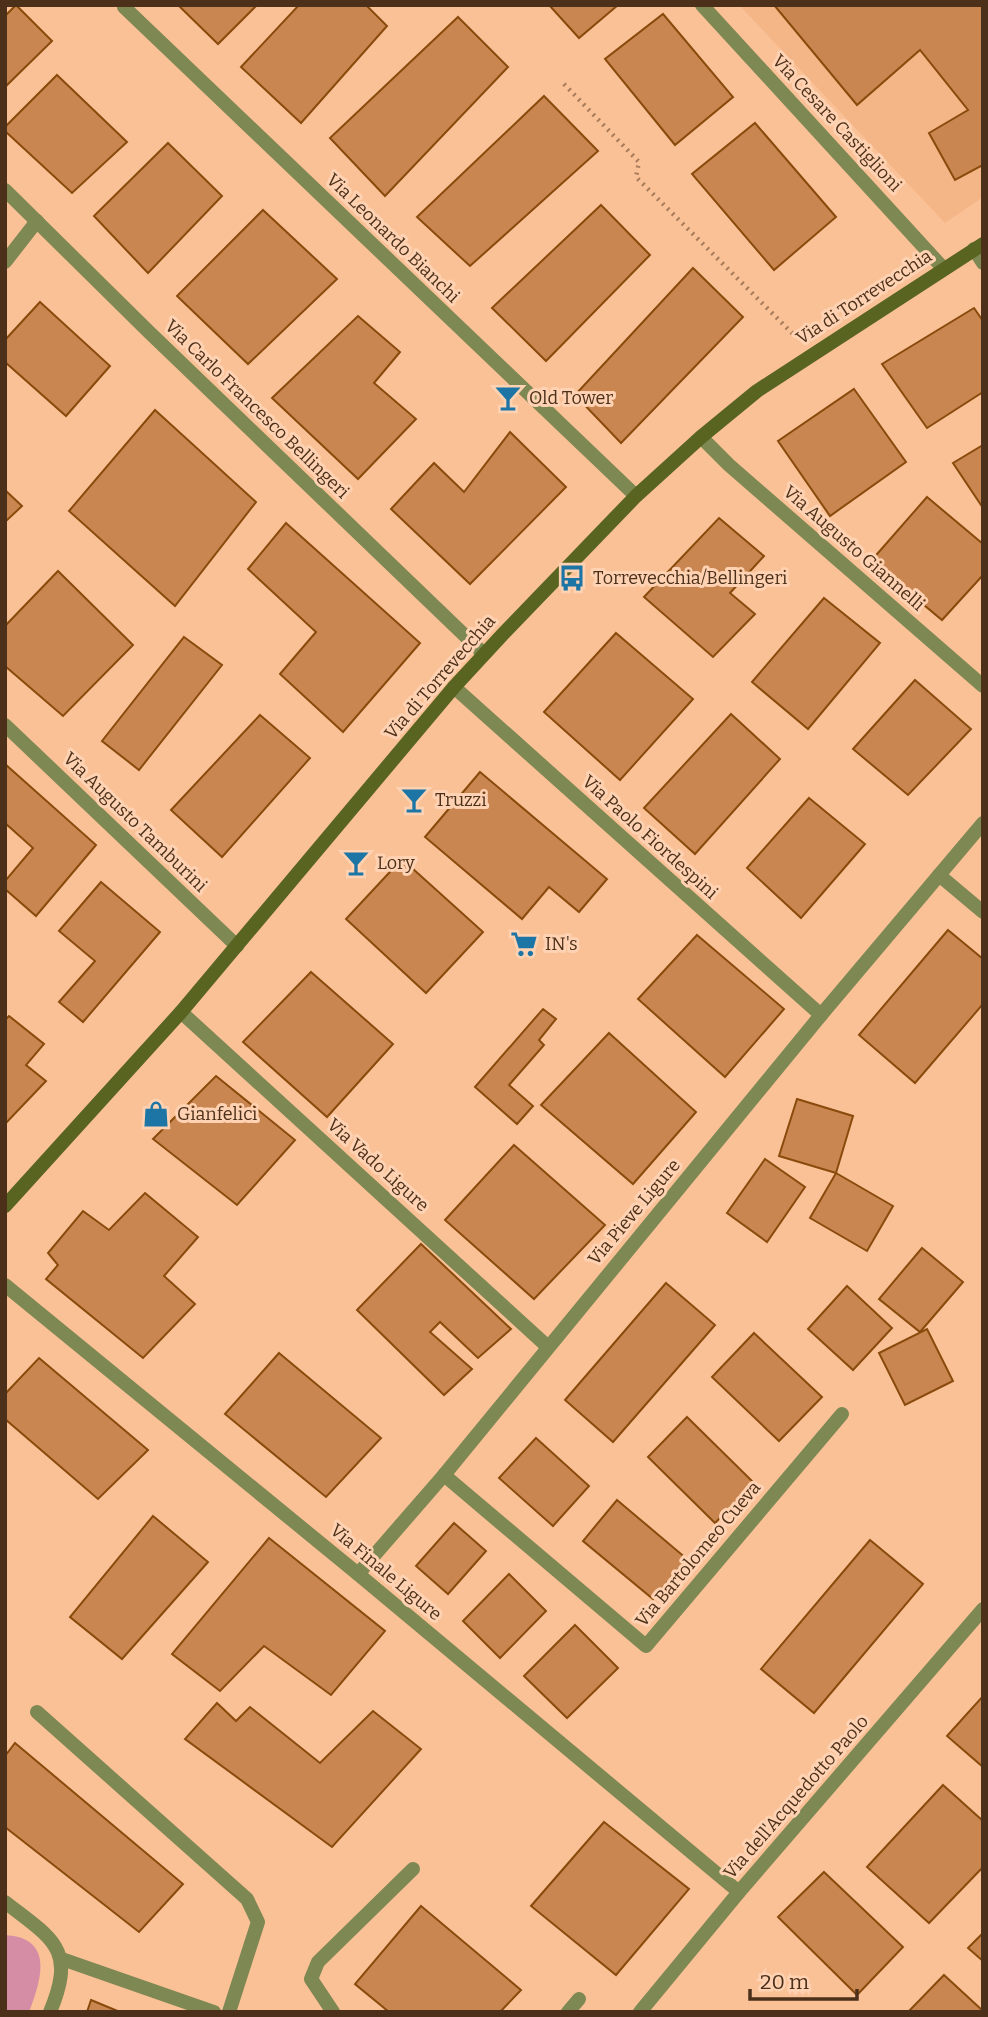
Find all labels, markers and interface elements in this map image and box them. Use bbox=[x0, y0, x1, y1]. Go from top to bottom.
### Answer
street label: Via Cesare Castiglioni bbox=[768, 50, 906, 196]
street label: Via Leonardo Bianchi bbox=[322, 169, 464, 307]
street label: Via di Torrevecchia bbox=[792, 245, 936, 349]
street label: Via Carlo Francesco Bellingeri bbox=[160, 315, 354, 503]
bar icon: Old Tower bbox=[493, 383, 523, 413]
place label: Old Tower bbox=[529, 387, 613, 409]
street label: Via Augusto Giannelli bbox=[779, 481, 929, 615]
bus stop icon: Torrevecchia/Bellingeri bbox=[557, 563, 587, 593]
place label: Torrevecchia/Bellingeri bbox=[593, 567, 787, 589]
street label: Via di Torrevecchia bbox=[380, 610, 500, 744]
street label: Via Augusto Tamburini bbox=[58, 748, 212, 896]
street label: Via Paolo Fiordespini bbox=[578, 770, 722, 904]
bar icon: Truzzi bbox=[399, 785, 429, 815]
place label: Truzzi bbox=[435, 789, 487, 811]
bar icon: Lory bbox=[341, 848, 371, 878]
place label: Lory bbox=[377, 852, 415, 874]
supermarket icon: IN's bbox=[509, 929, 539, 959]
place label: IN's bbox=[545, 933, 578, 955]
shop icon: Gianfelici bbox=[141, 1099, 171, 1129]
place label: Gianfelici bbox=[177, 1103, 257, 1125]
street label: Via Vado Ligure bbox=[323, 1114, 433, 1216]
street label: Via Pieve Ligure bbox=[583, 1154, 685, 1270]
street label: Via Bartolomeo Cueva bbox=[631, 1477, 765, 1631]
street label: Via Finale Ligure bbox=[326, 1519, 446, 1625]
street label: Via dell'Acquedotto Paolo bbox=[719, 1711, 873, 1883]
scale bar bbox=[750, 1958, 857, 2002]
text: 20 m bbox=[760, 1969, 809, 1995]

